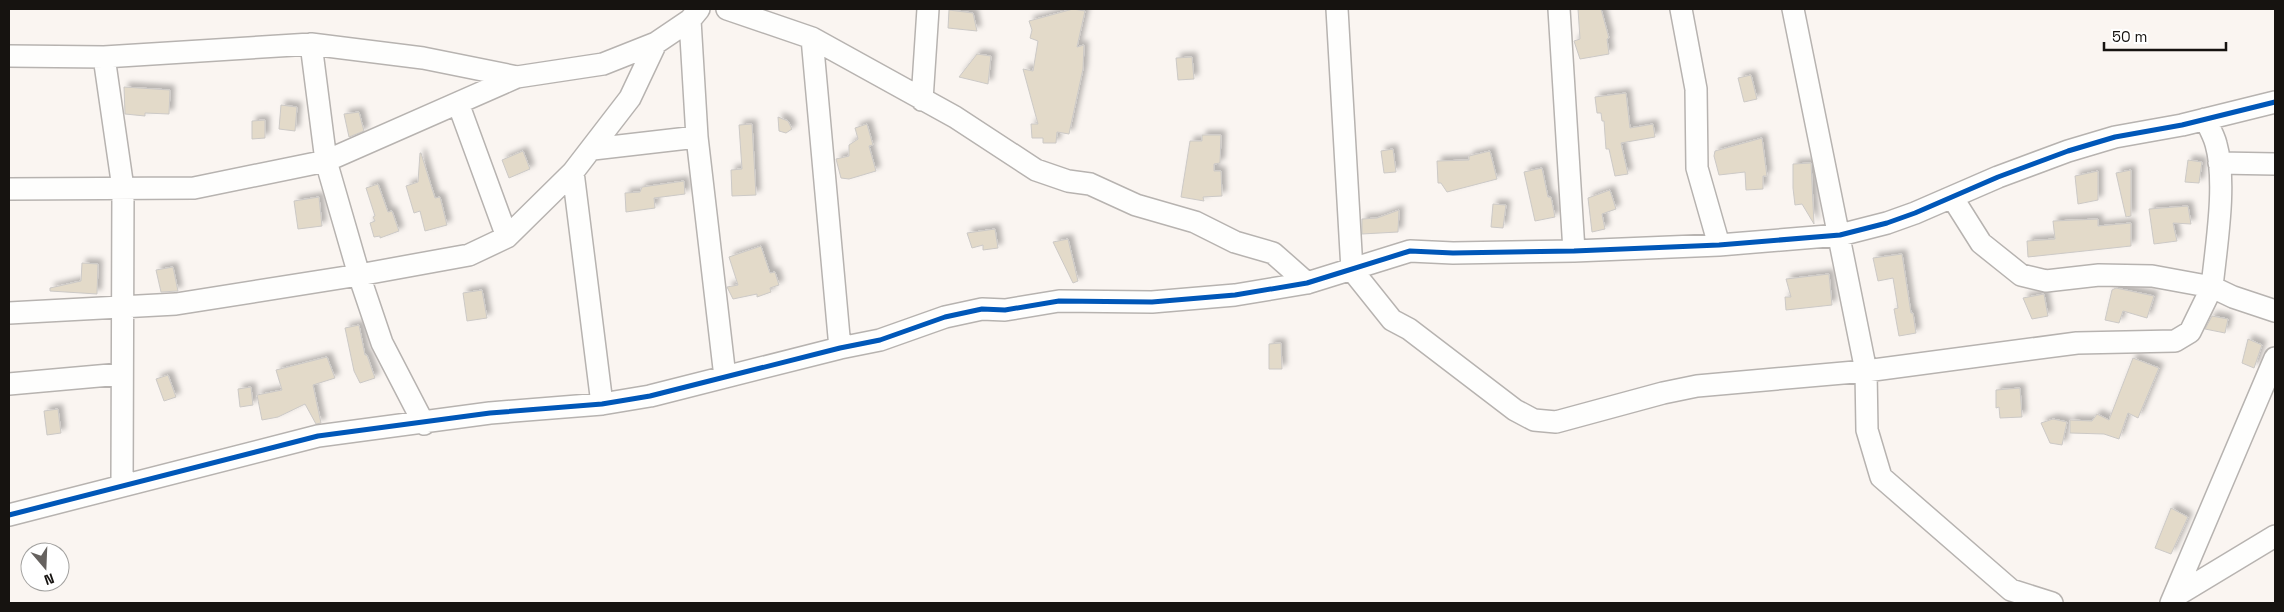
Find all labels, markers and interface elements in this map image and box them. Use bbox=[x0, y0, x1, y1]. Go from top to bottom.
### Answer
scale bar bbox=[2104, 20, 2226, 52]
text: 50 m bbox=[2112, 27, 2147, 46]
north arrow bbox=[20, 542, 70, 592]
text: N bbox=[42, 569, 57, 589]

